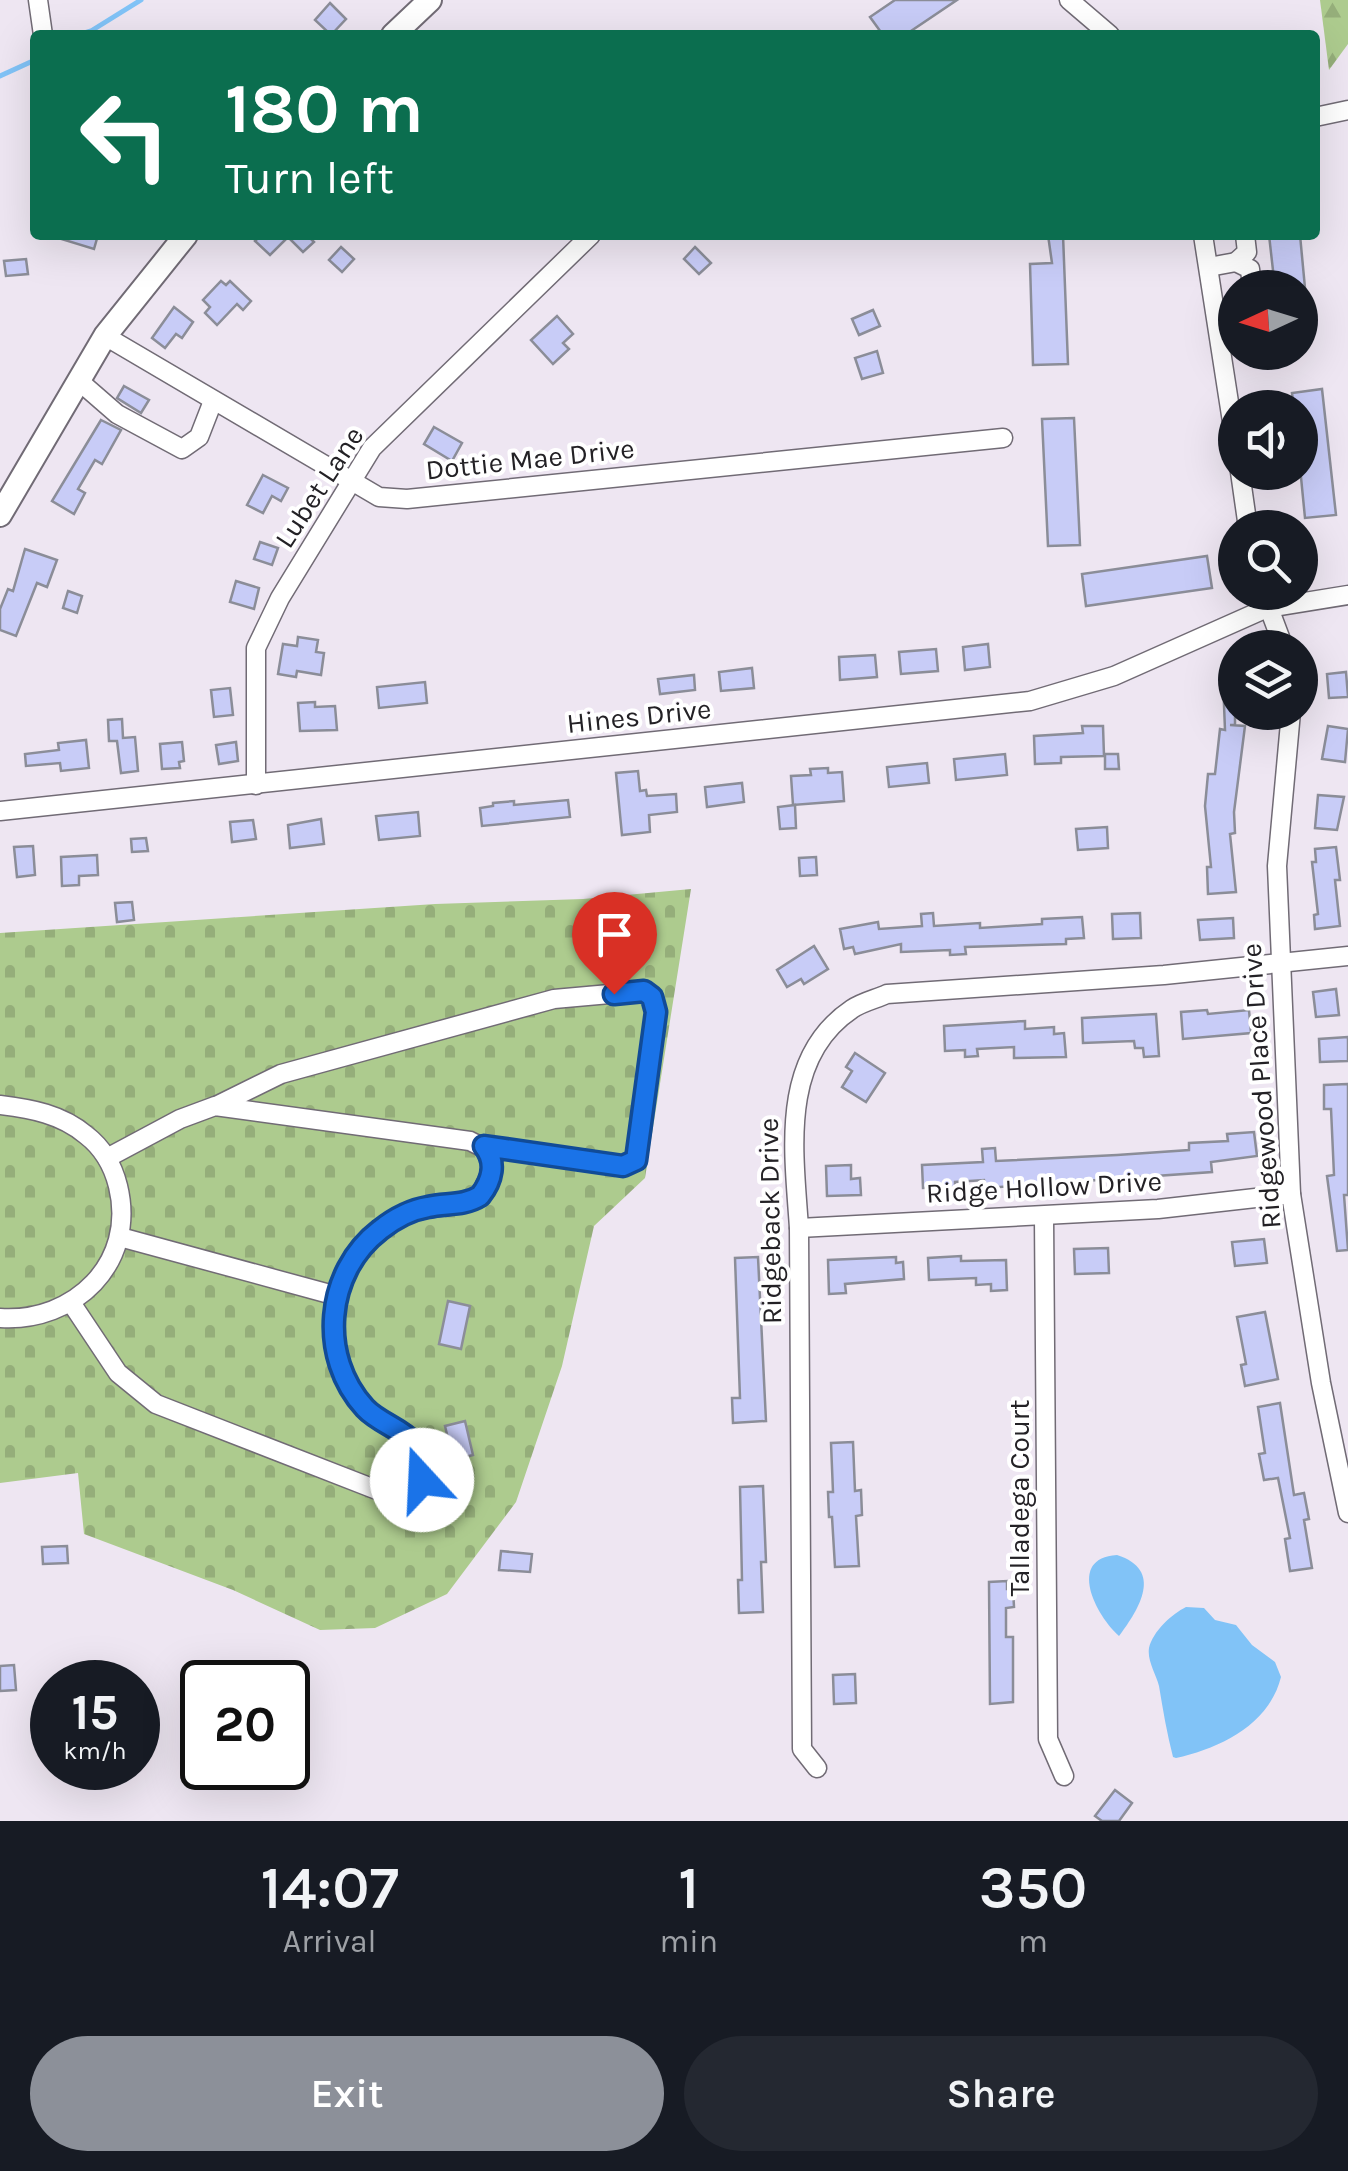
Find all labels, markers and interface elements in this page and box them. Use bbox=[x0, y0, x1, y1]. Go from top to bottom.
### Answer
text: 180 m bbox=[225, 68, 424, 150]
icon: left bbox=[60, 70, 190, 200]
text: Turn left bbox=[225, 152, 394, 204]
north arrow bbox=[1218, 270, 1318, 370]
map controls bbox=[1218, 270, 1318, 730]
button: sound bbox=[1218, 390, 1318, 490]
street label: Lubet Lane bbox=[268, 420, 370, 554]
street label: Dottie Mae Drive bbox=[424, 432, 636, 486]
button: search bbox=[1218, 510, 1318, 610]
button: layers bbox=[1218, 630, 1318, 730]
street label: Hines Drive bbox=[565, 692, 713, 740]
pin bbox=[572, 892, 657, 995]
icon: arrive bbox=[587, 907, 642, 962]
street label: Ridgewood Place Drive bbox=[1235, 942, 1287, 1230]
street label: Ridgeback Drive bbox=[752, 1117, 788, 1325]
street label: Ridge Hollow Drive bbox=[925, 1164, 1163, 1210]
street label: Talladega Court bbox=[1003, 1400, 1036, 1597]
position arrow bbox=[370, 1428, 474, 1532]
speed limit sign: 20 bbox=[180, 1660, 310, 1790]
text: 15 bbox=[72, 1683, 118, 1742]
text: km/h bbox=[63, 1736, 127, 1765]
text: 14:07 bbox=[261, 1853, 399, 1923]
text: 1 bbox=[678, 1853, 699, 1923]
text: 350 bbox=[979, 1853, 1087, 1923]
text: Arrival bbox=[283, 1923, 377, 1960]
text: min bbox=[659, 1923, 718, 1960]
text: m bbox=[1018, 1923, 1048, 1960]
button: Exit bbox=[30, 2036, 664, 2151]
button: Share bbox=[684, 2036, 1318, 2151]

